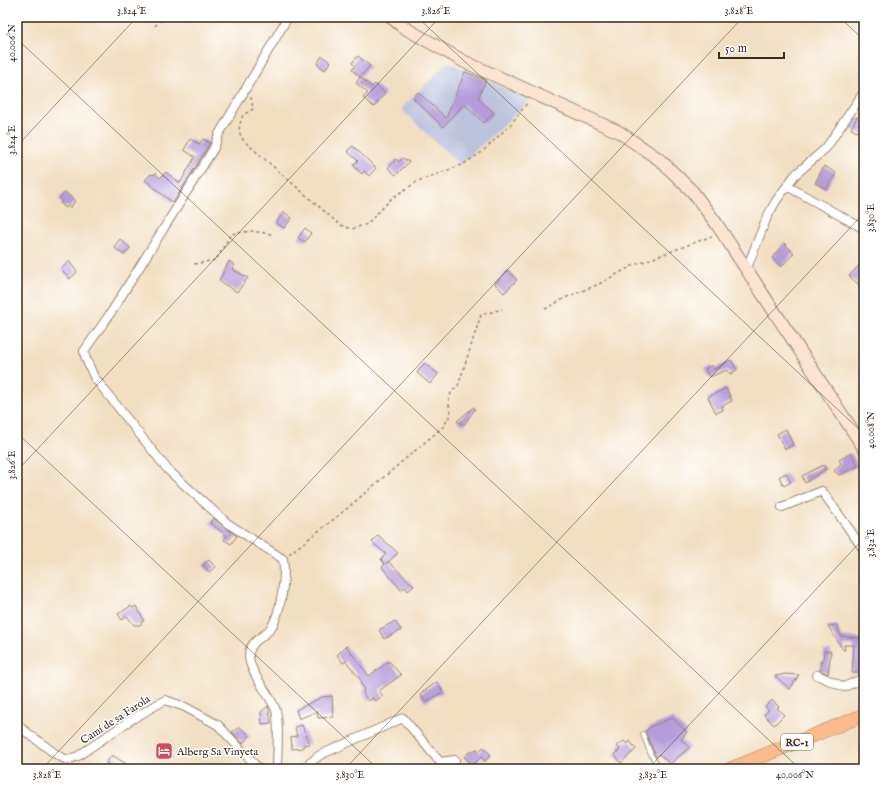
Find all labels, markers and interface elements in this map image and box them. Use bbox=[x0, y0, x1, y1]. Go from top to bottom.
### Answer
text: 3.824°E bbox=[117, 5, 147, 18]
text: 3.826°E bbox=[422, 5, 450, 18]
text: 3.828°E bbox=[725, 5, 753, 18]
text: 40.006°N bbox=[6, 24, 19, 62]
scale bar bbox=[719, 34, 784, 60]
text: 50 m bbox=[725, 41, 747, 56]
text: 3.824°E bbox=[6, 125, 19, 155]
text: 3.830°E bbox=[865, 204, 878, 232]
text: 40.008°N bbox=[865, 411, 878, 449]
text: 3.826°E bbox=[6, 451, 19, 479]
text: 3.832°E bbox=[865, 529, 878, 557]
street label: Camí de sa Farola bbox=[78, 692, 153, 748]
road number: RC-1 bbox=[781, 734, 813, 750]
hotel icon: Alberg Sa Vinyeta bbox=[154, 741, 174, 761]
place label: Alberg Sa Vinyeta bbox=[176, 745, 259, 759]
text: 3.828°E bbox=[33, 769, 61, 782]
text: 3.830°E bbox=[336, 769, 364, 782]
text: 3.832°E bbox=[639, 769, 667, 782]
text: 40.006°N bbox=[776, 769, 814, 782]

